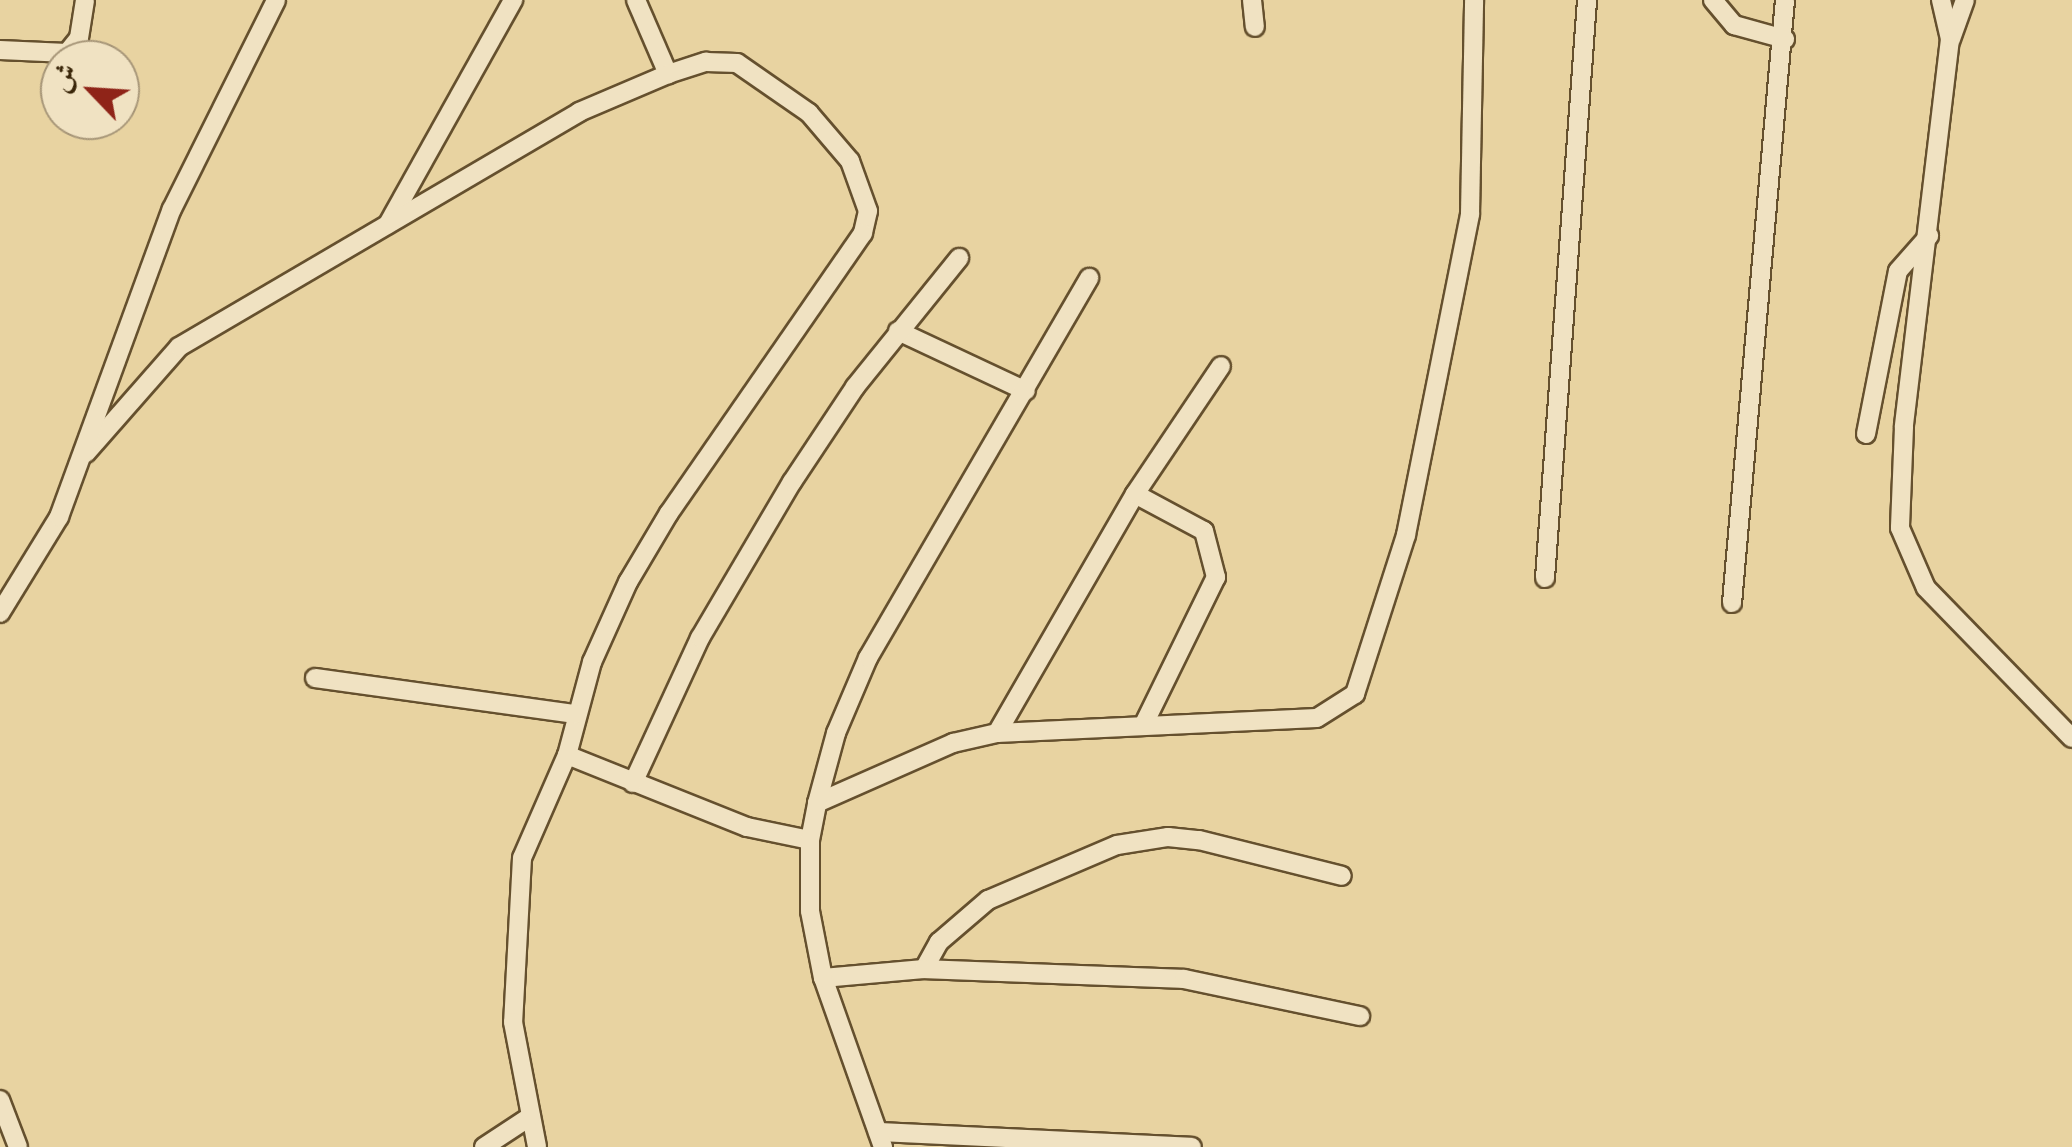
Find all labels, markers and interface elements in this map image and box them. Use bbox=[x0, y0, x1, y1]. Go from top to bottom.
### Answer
north arrow bbox=[40, 40, 140, 140]
text: ش bbox=[42, 58, 86, 98]

